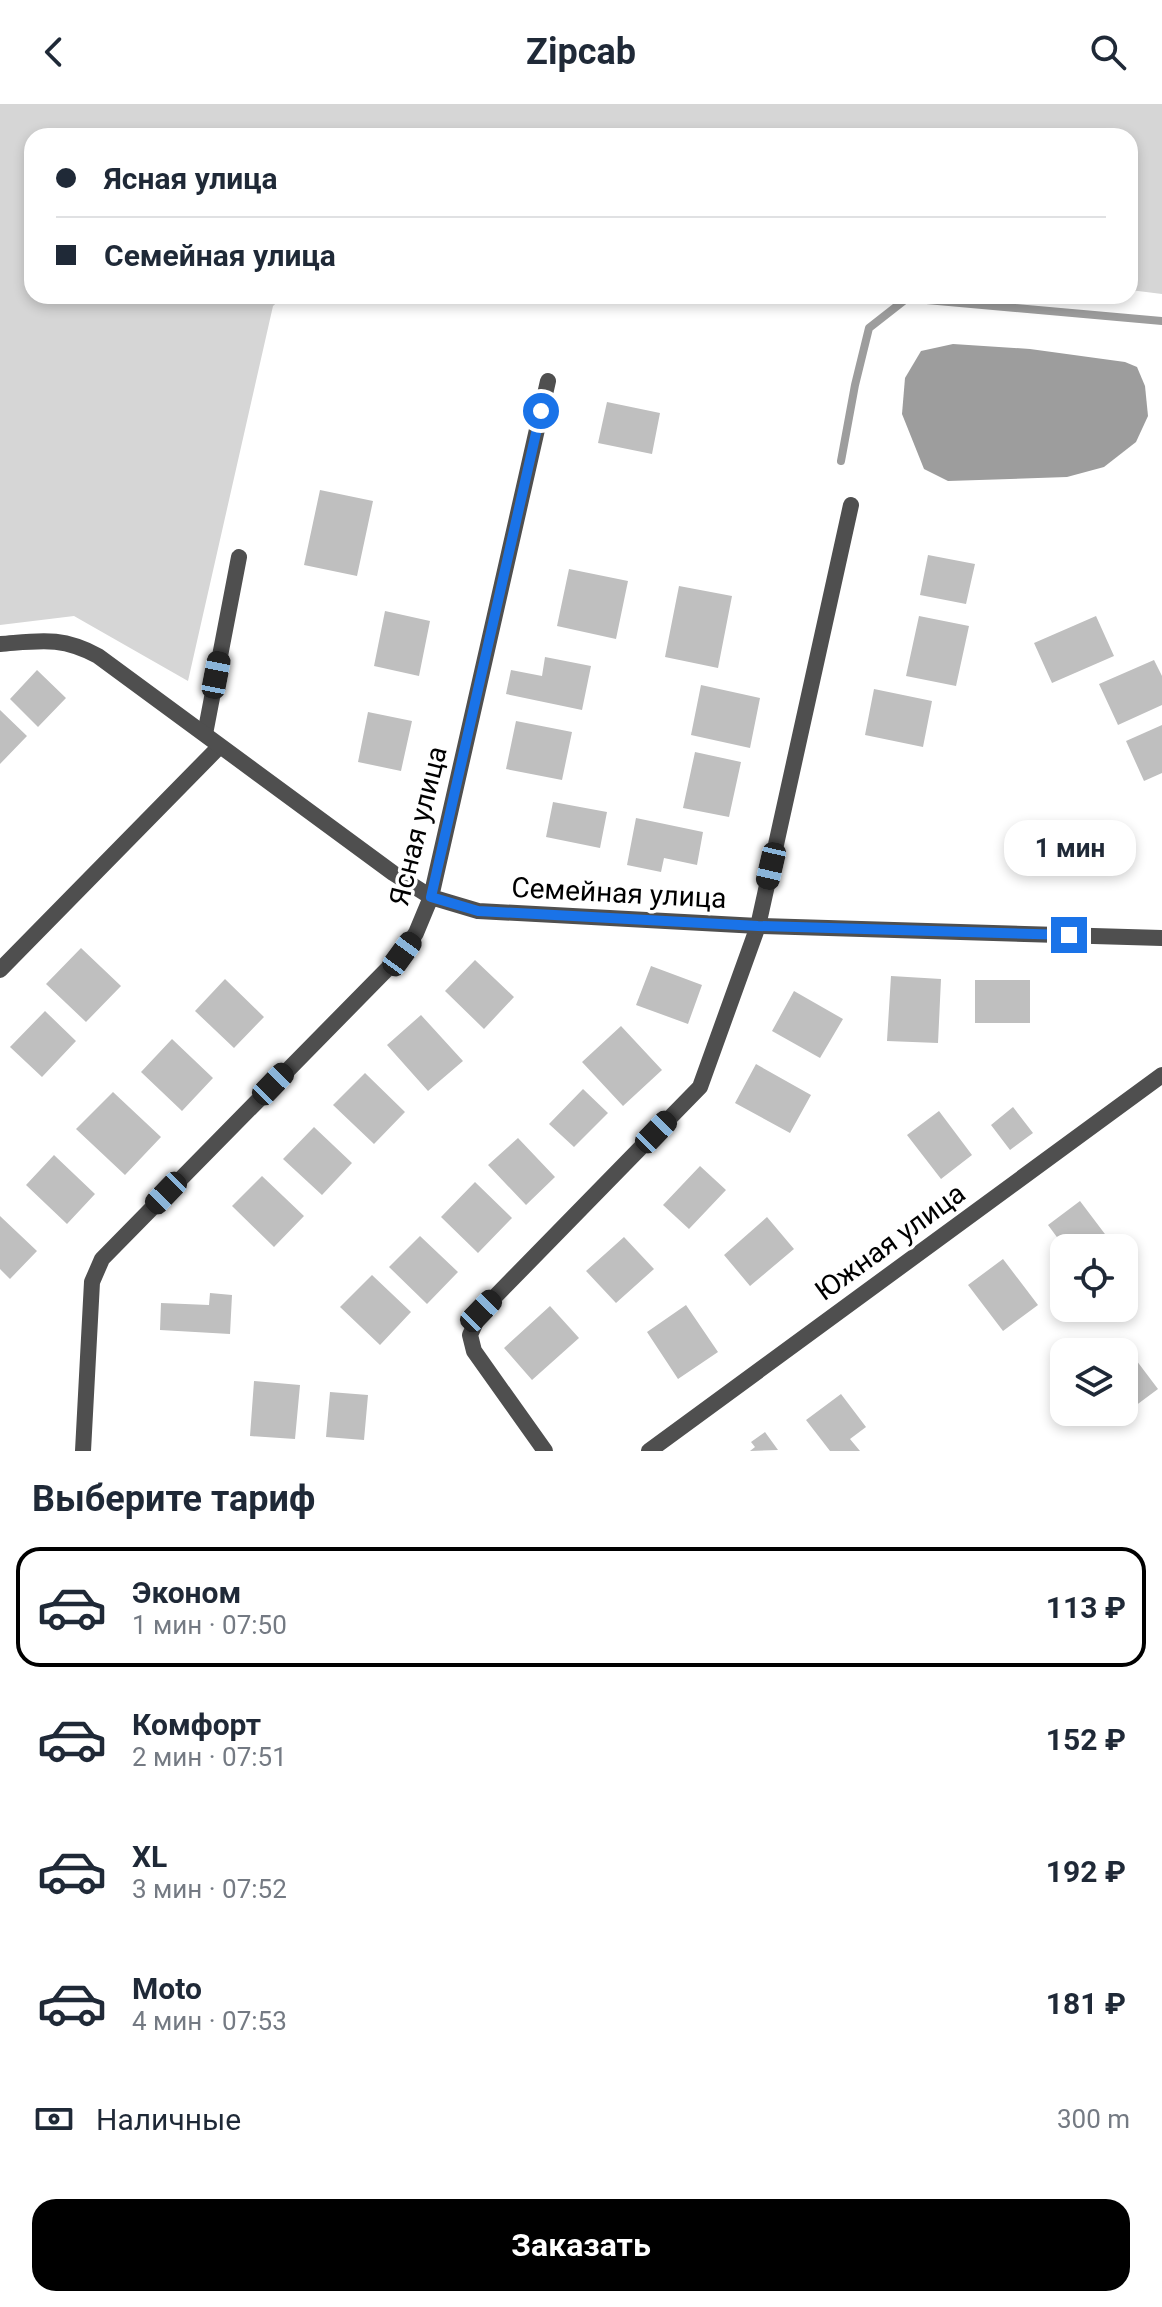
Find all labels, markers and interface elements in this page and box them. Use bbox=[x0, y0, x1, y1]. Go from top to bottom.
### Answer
icon: back bbox=[32, 30, 76, 74]
icon: search bbox=[1086, 30, 1130, 74]
text: Zipcab bbox=[526, 31, 636, 73]
text: Ясная улица bbox=[104, 161, 278, 196]
text: Семейная улица bbox=[104, 238, 336, 273]
route start bbox=[523, 393, 559, 429]
car bbox=[200, 649, 232, 701]
street label: Ясная улица bbox=[382, 743, 454, 909]
callout: 1 мин bbox=[1003, 819, 1135, 875]
text: 1 мин bbox=[1035, 833, 1105, 863]
car bbox=[754, 840, 788, 892]
street label: Семейная улица bbox=[511, 871, 727, 915]
route end bbox=[1051, 917, 1087, 953]
car bbox=[378, 928, 426, 980]
car bbox=[248, 1058, 298, 1110]
car bbox=[631, 1106, 681, 1158]
car bbox=[141, 1167, 191, 1219]
street label: Южная улица bbox=[809, 1177, 971, 1307]
map controls bbox=[1050, 1234, 1138, 1426]
button: locate bbox=[1050, 1234, 1138, 1322]
car bbox=[456, 1285, 506, 1337]
button: layers bbox=[1050, 1338, 1138, 1426]
text: Выберите тариф bbox=[32, 1478, 315, 1520]
icon: car bbox=[36, 1571, 108, 1643]
text: Эконом bbox=[132, 1575, 241, 1610]
text: 113 ₽ bbox=[1046, 1590, 1126, 1625]
text: 1 мин · 07:50 bbox=[132, 1610, 287, 1640]
icon: car bbox=[36, 1703, 108, 1775]
text: Комфорт bbox=[132, 1707, 261, 1742]
text: 152 ₽ bbox=[1046, 1722, 1126, 1757]
text: 2 мин · 07:51 bbox=[132, 1742, 287, 1772]
icon: car bbox=[36, 1835, 108, 1907]
text: XL bbox=[132, 1839, 167, 1874]
text: 192 ₽ bbox=[1046, 1854, 1126, 1889]
text: 3 мин · 07:52 bbox=[132, 1874, 287, 1904]
icon: car bbox=[36, 1967, 108, 2039]
text: Moto bbox=[132, 1971, 202, 2006]
text: 181 ₽ bbox=[1046, 1986, 1126, 2021]
text: 4 мин · 07:53 bbox=[132, 2006, 287, 2036]
icon: cash bbox=[32, 2097, 76, 2141]
text: Наличные bbox=[96, 2102, 241, 2137]
text: 300 m bbox=[1057, 2104, 1130, 2134]
button: Заказать bbox=[32, 2199, 1130, 2291]

